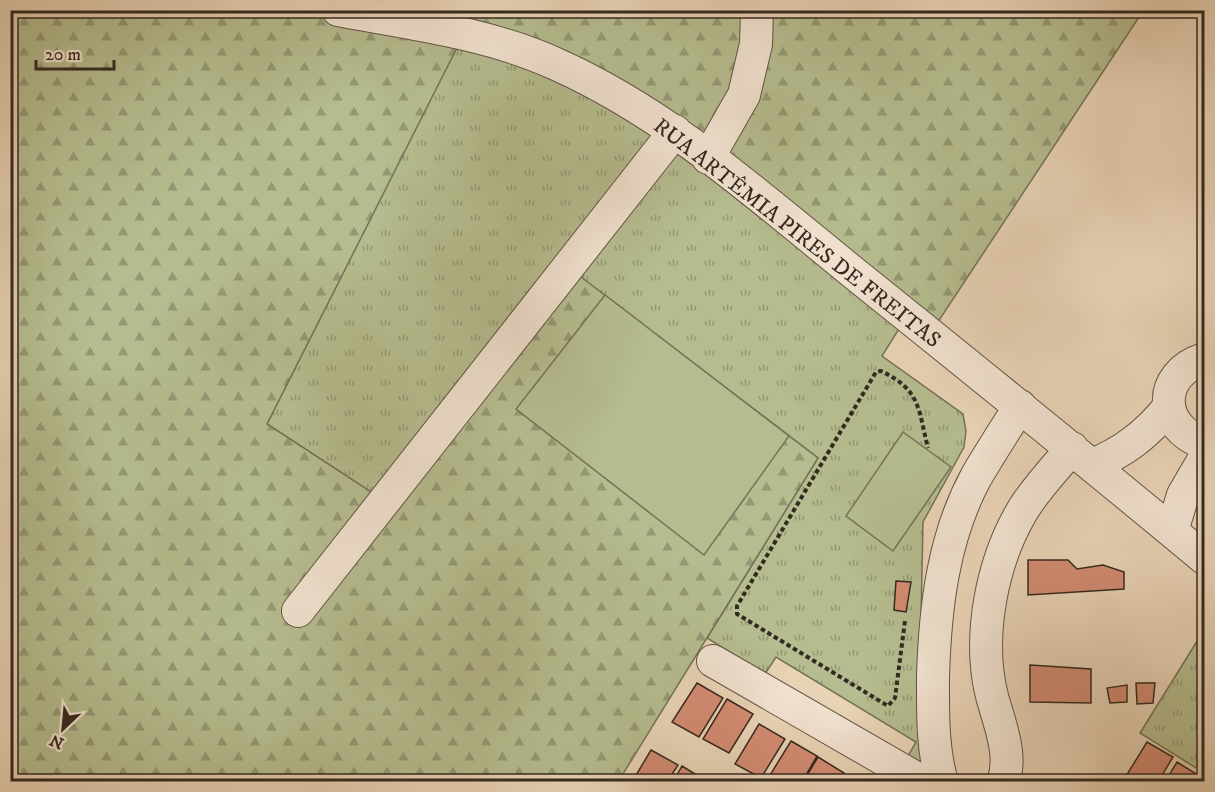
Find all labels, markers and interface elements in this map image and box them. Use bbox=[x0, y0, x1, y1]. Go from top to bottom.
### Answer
scale bar bbox=[36, 33, 114, 71]
text: 20 m bbox=[45, 44, 81, 66]
street label: RUA ARTÊMIA PIRES DE FREITAS bbox=[648, 113, 946, 354]
north arrow bbox=[33, 699, 93, 759]
text: N bbox=[47, 730, 67, 753]

